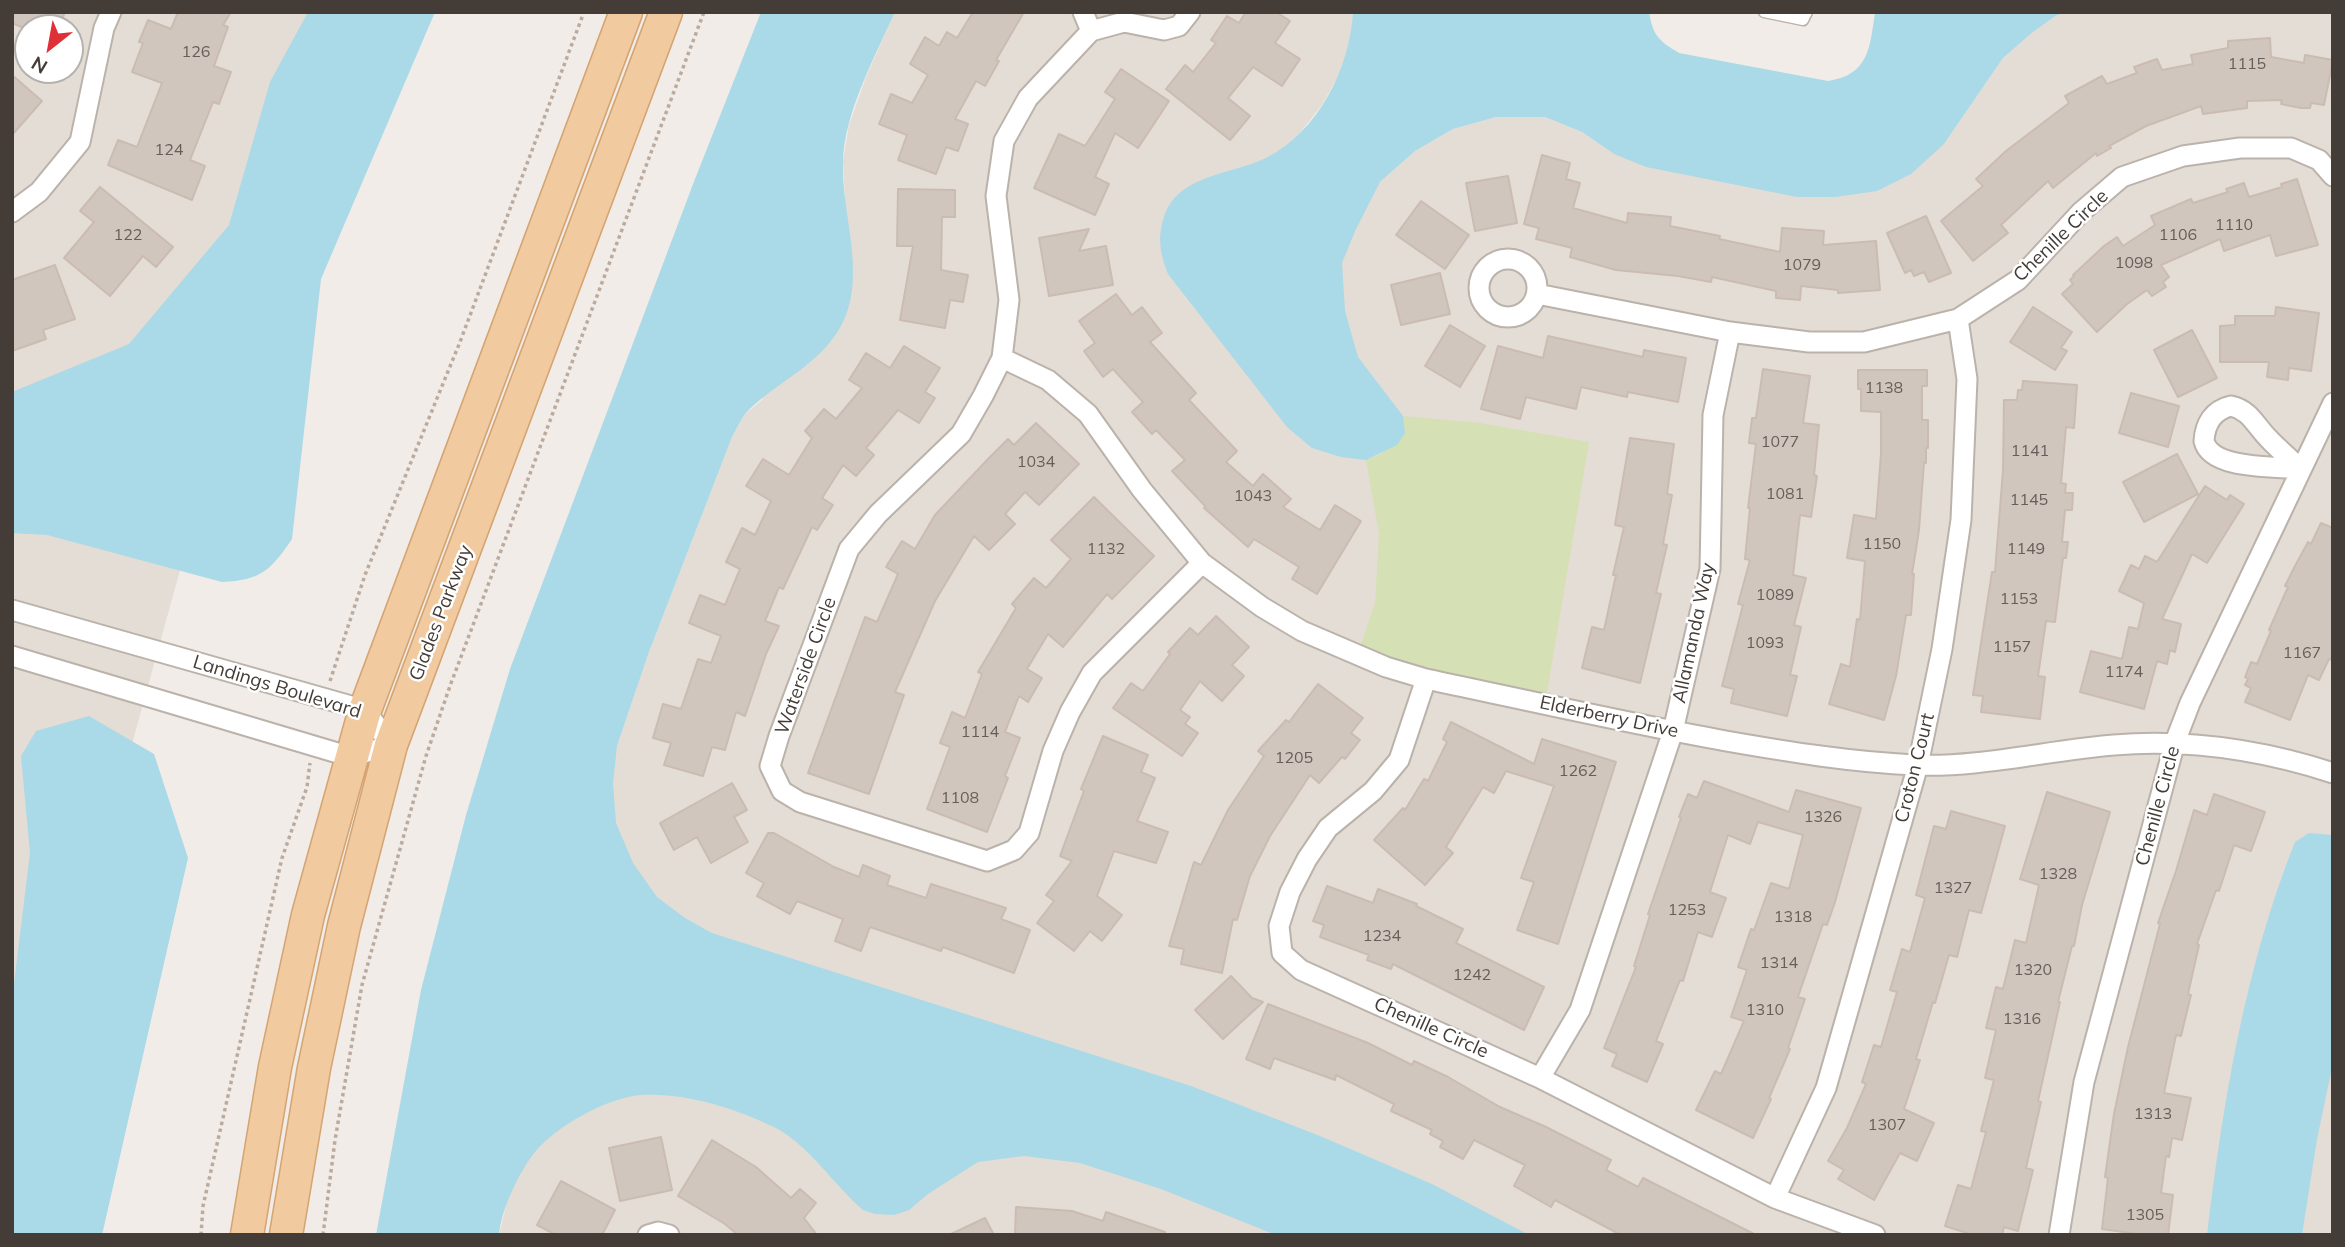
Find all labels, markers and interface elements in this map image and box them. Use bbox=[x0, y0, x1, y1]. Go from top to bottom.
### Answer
north arrow bbox=[14, 14, 84, 84]
house number: 126 bbox=[182, 42, 210, 62]
text: N bbox=[27, 51, 52, 79]
house number: 1115 bbox=[2228, 54, 2266, 74]
house number: 124 bbox=[155, 140, 183, 160]
street label: Chenille Circle bbox=[2009, 185, 2113, 287]
house number: 1110 bbox=[2215, 215, 2253, 235]
house number: 122 bbox=[114, 225, 142, 245]
house number: 1106 bbox=[2159, 225, 2197, 245]
house number: 1098 bbox=[2115, 253, 2153, 273]
house number: 1079 bbox=[1783, 255, 1821, 275]
house number: 1138 bbox=[1865, 378, 1903, 398]
house number: 1077 bbox=[1761, 432, 1799, 452]
house number: 1141 bbox=[2011, 441, 2049, 461]
house number: 1034 bbox=[1017, 452, 1055, 472]
house number: 1081 bbox=[1766, 484, 1804, 504]
house number: 1043 bbox=[1234, 486, 1272, 506]
house number: 1145 bbox=[2010, 490, 2048, 510]
house number: 1150 bbox=[1863, 534, 1901, 554]
house number: 1132 bbox=[1087, 539, 1125, 559]
house number: 1149 bbox=[2007, 539, 2045, 559]
street label: Glades Parkway bbox=[405, 542, 477, 684]
street label: Allamanda Way bbox=[1668, 561, 1720, 705]
house number: 1089 bbox=[1756, 585, 1794, 605]
house number: 1153 bbox=[2000, 589, 2038, 609]
street label: Waterside Circle bbox=[771, 594, 841, 738]
house number: 1093 bbox=[1746, 633, 1784, 653]
house number: 1157 bbox=[1993, 637, 2031, 657]
house number: 1167 bbox=[2283, 643, 2321, 663]
street label: Landings Boulevard bbox=[190, 651, 364, 723]
house number: 1174 bbox=[2105, 662, 2143, 682]
street label: Elderberry Drive bbox=[1537, 691, 1681, 743]
street label: Croton Court bbox=[1890, 711, 1940, 825]
house number: 1114 bbox=[961, 722, 999, 742]
street label: Chenille Circle bbox=[2131, 744, 2185, 868]
house number: 1205 bbox=[1275, 748, 1313, 768]
house number: 1262 bbox=[1559, 761, 1597, 781]
house number: 1108 bbox=[941, 788, 979, 808]
house number: 1326 bbox=[1804, 807, 1842, 827]
house number: 1328 bbox=[2039, 864, 2077, 884]
house number: 1327 bbox=[1934, 878, 1972, 898]
house number: 1253 bbox=[1668, 900, 1706, 920]
house number: 1318 bbox=[1774, 907, 1812, 927]
house number: 1234 bbox=[1363, 926, 1401, 946]
house number: 1314 bbox=[1760, 953, 1798, 973]
house number: 1320 bbox=[2014, 960, 2052, 980]
house number: 1242 bbox=[1453, 965, 1491, 985]
street label: Chenille Circle bbox=[1370, 993, 1492, 1063]
house number: 1310 bbox=[1746, 1000, 1784, 1020]
house number: 1316 bbox=[2003, 1009, 2041, 1029]
house number: 1313 bbox=[2134, 1104, 2172, 1124]
house number: 1307 bbox=[1868, 1115, 1906, 1135]
house number: 1305 bbox=[2126, 1205, 2164, 1225]

